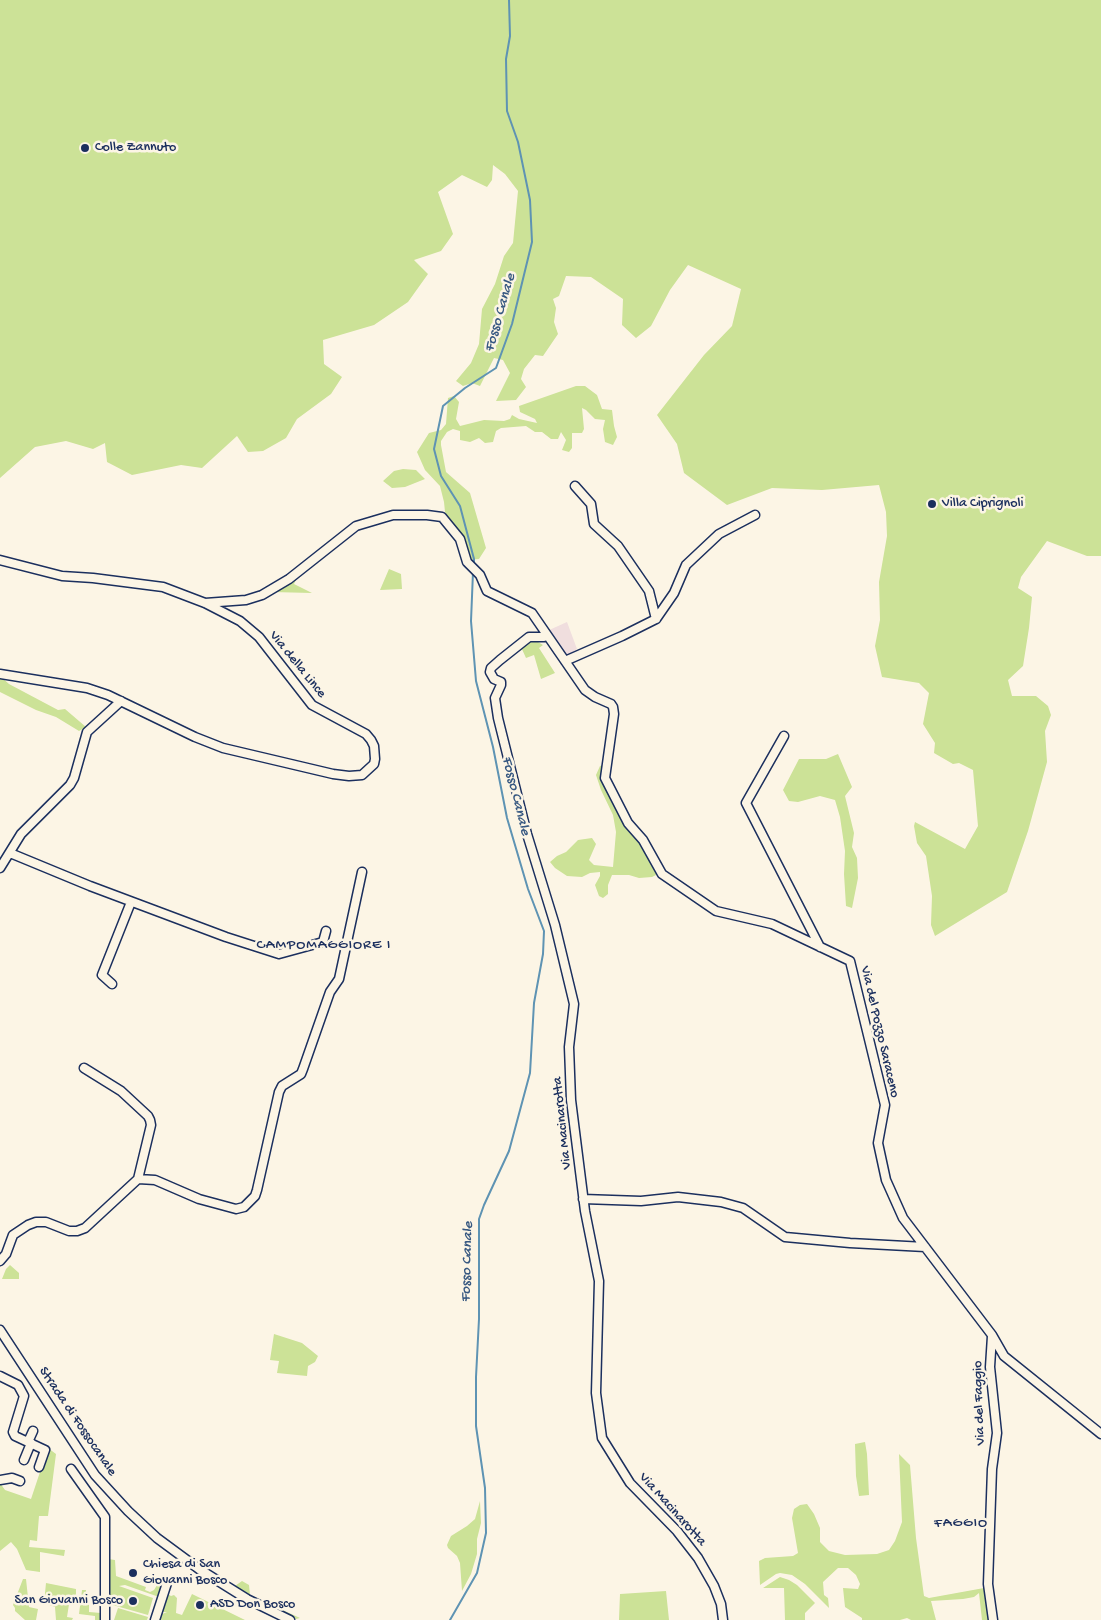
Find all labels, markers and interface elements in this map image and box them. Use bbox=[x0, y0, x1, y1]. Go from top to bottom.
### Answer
place label: Colle Zannuto bbox=[95, 140, 176, 156]
marker: Colle Zannuto bbox=[79, 142, 91, 154]
water label: Fosso Canale bbox=[481, 272, 521, 354]
place label: Villa Ciprignoli bbox=[942, 496, 1024, 512]
marker: Villa Ciprignoli bbox=[926, 498, 938, 510]
street label: Via della Lince bbox=[265, 628, 329, 702]
water label: Fosso Canale bbox=[496, 755, 534, 837]
district label: CAMPOMAGGIORE I bbox=[255, 937, 393, 955]
street label: Via del Pozzo Saraceno bbox=[856, 965, 902, 1099]
street label: Via Macinarotta bbox=[550, 1076, 576, 1170]
water label: Fosso Canale bbox=[458, 1221, 478, 1303]
street label: Via del Faggio bbox=[970, 1360, 990, 1446]
street label: Strada di Fossocanale bbox=[34, 1364, 120, 1480]
street label: Via Macinarotta bbox=[635, 1470, 709, 1550]
district label: FAGGIO bbox=[933, 1515, 989, 1533]
place label: Chiesa di San Giovanni Bosco bbox=[143, 1557, 227, 1590]
marker: Chiesa di San Giovanni Bosco bbox=[127, 1567, 139, 1579]
place label: San Giovanni Bosco bbox=[14, 1593, 123, 1609]
marker: San Giovanni Bosco bbox=[127, 1595, 139, 1607]
place label: ASD Don Bosco bbox=[210, 1597, 295, 1613]
marker: ASD Don Bosco bbox=[194, 1599, 206, 1611]

